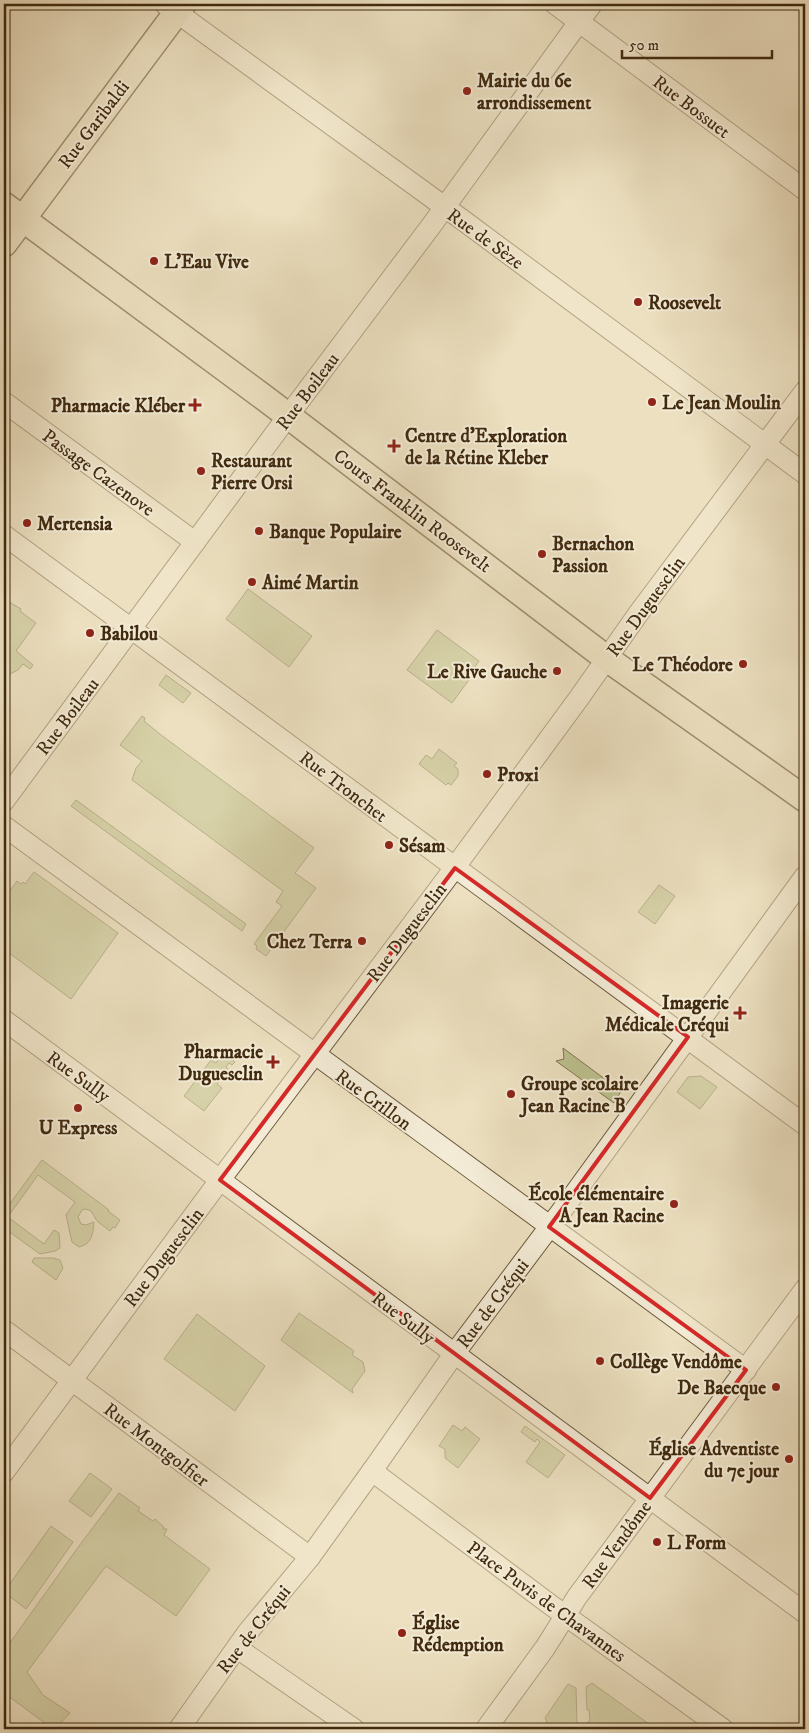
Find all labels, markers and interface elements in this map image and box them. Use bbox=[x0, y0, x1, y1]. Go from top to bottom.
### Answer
scale bar bbox=[622, 28, 772, 60]
text: 50 m bbox=[629, 36, 659, 55]
place label: Mairie du 6e arrondissement bbox=[477, 70, 592, 115]
street label: Rue Bossuet bbox=[648, 71, 734, 144]
street label: Rue Garibaldi bbox=[54, 76, 135, 173]
marker: Mairie du 6e arrondissement bbox=[461, 85, 473, 97]
street label: Rue de Sèze bbox=[442, 204, 528, 275]
place label: L'Eau Vive bbox=[164, 251, 249, 274]
marker: L'Eau Vive bbox=[148, 255, 160, 267]
place label: Roosevelt bbox=[648, 292, 722, 315]
marker: Roosevelt bbox=[632, 296, 644, 308]
street label: Rue Boileau bbox=[272, 349, 345, 435]
place label: Le Jean Moulin bbox=[662, 392, 782, 415]
place label: Pharmacie Kléber bbox=[51, 395, 186, 418]
marker: Le Jean Moulin bbox=[646, 396, 658, 408]
marker: Pharmacie Kléber bbox=[189, 399, 201, 411]
street label: Passage Cazenove bbox=[37, 425, 159, 522]
place label: Centre d'Exploration de la Rétine Kleber bbox=[405, 425, 568, 470]
marker: Centre d'Exploration de la Rétine Kleber bbox=[387, 439, 401, 453]
street label: Cours Franklin Roosevelt bbox=[329, 444, 495, 578]
place label: Restaurant Pierre Orsi bbox=[211, 450, 293, 495]
marker: Restaurant Pierre Orsi bbox=[195, 465, 207, 477]
place label: Mertensia bbox=[37, 513, 113, 536]
marker: Mertensia bbox=[21, 517, 33, 529]
place label: Banque Populaire bbox=[269, 521, 402, 545]
marker: Banque Populaire bbox=[253, 525, 265, 537]
place label: Bernachon Passion bbox=[552, 533, 635, 578]
marker: Bernachon Passion bbox=[536, 548, 548, 560]
street label: Rue Duguesclin bbox=[602, 552, 690, 662]
place label: Aimé Martin bbox=[261, 572, 360, 595]
marker: Aimé Martin bbox=[246, 576, 258, 588]
place label: Babilou bbox=[100, 623, 158, 646]
marker: Babilou bbox=[84, 627, 96, 639]
place label: Le Théodore bbox=[632, 654, 733, 677]
marker: Le Théodore bbox=[737, 658, 749, 670]
place label: Le Rive Gauche bbox=[427, 661, 547, 684]
marker: Le Rive Gauche bbox=[551, 665, 563, 677]
street label: Rue Boileau bbox=[32, 674, 105, 760]
street label: Rue Tronchet bbox=[294, 747, 392, 828]
place label: Proxi bbox=[497, 764, 539, 787]
marker: Proxi bbox=[481, 768, 493, 780]
place label: Sésam bbox=[399, 835, 446, 858]
marker: Sésam bbox=[383, 839, 395, 851]
street label: Rue Duguesclin bbox=[362, 879, 452, 987]
place label: Chez Terra bbox=[267, 931, 353, 954]
marker: Chez Terra bbox=[356, 935, 368, 947]
place label: Imagerie Médicale Créqui bbox=[605, 992, 729, 1038]
marker: Imagerie Médicale Créqui bbox=[733, 1006, 747, 1020]
place label: Pharmacie Duguesclin bbox=[178, 1041, 264, 1086]
street label: Rue Sully bbox=[42, 1046, 115, 1109]
marker: Pharmacie Duguesclin bbox=[267, 1056, 279, 1068]
street label: Rue Crillon bbox=[330, 1065, 416, 1136]
place label: Groupe scolaire Jean Racine B bbox=[519, 1073, 639, 1118]
marker: Groupe scolaire Jean Racine B bbox=[505, 1088, 517, 1100]
marker: U Express bbox=[72, 1102, 84, 1114]
place label: U Express bbox=[39, 1117, 118, 1140]
place label: École élémentaire A Jean Racine bbox=[528, 1181, 664, 1228]
marker: École élémentaire A Jean Racine bbox=[668, 1198, 680, 1210]
street label: Rue Duguesclin bbox=[119, 1204, 209, 1312]
street label: Rue de Créqui bbox=[452, 1255, 535, 1354]
street label: Rue Sully bbox=[367, 1287, 440, 1350]
place label: Collège Vendôme bbox=[610, 1351, 742, 1374]
marker: Collège Vendôme bbox=[594, 1355, 606, 1367]
place label: De Baecque bbox=[677, 1377, 766, 1401]
marker: De Baecque bbox=[770, 1381, 782, 1393]
street label: Rue Montgolfier bbox=[99, 1398, 213, 1492]
place label: Église Adventiste du 7e jour bbox=[649, 1436, 780, 1484]
marker: Église Adventiste du 7e jour bbox=[783, 1453, 795, 1465]
street label: Rue Vendôme bbox=[578, 1496, 657, 1593]
place label: L Form bbox=[667, 1532, 727, 1555]
marker: L Form bbox=[651, 1536, 663, 1548]
street label: Place Puvis de Chavannes bbox=[462, 1537, 630, 1668]
street label: Rue de Créqui bbox=[212, 1581, 297, 1679]
place label: Église Rédemption bbox=[412, 1610, 505, 1657]
marker: Église Rédemption bbox=[396, 1627, 408, 1639]

